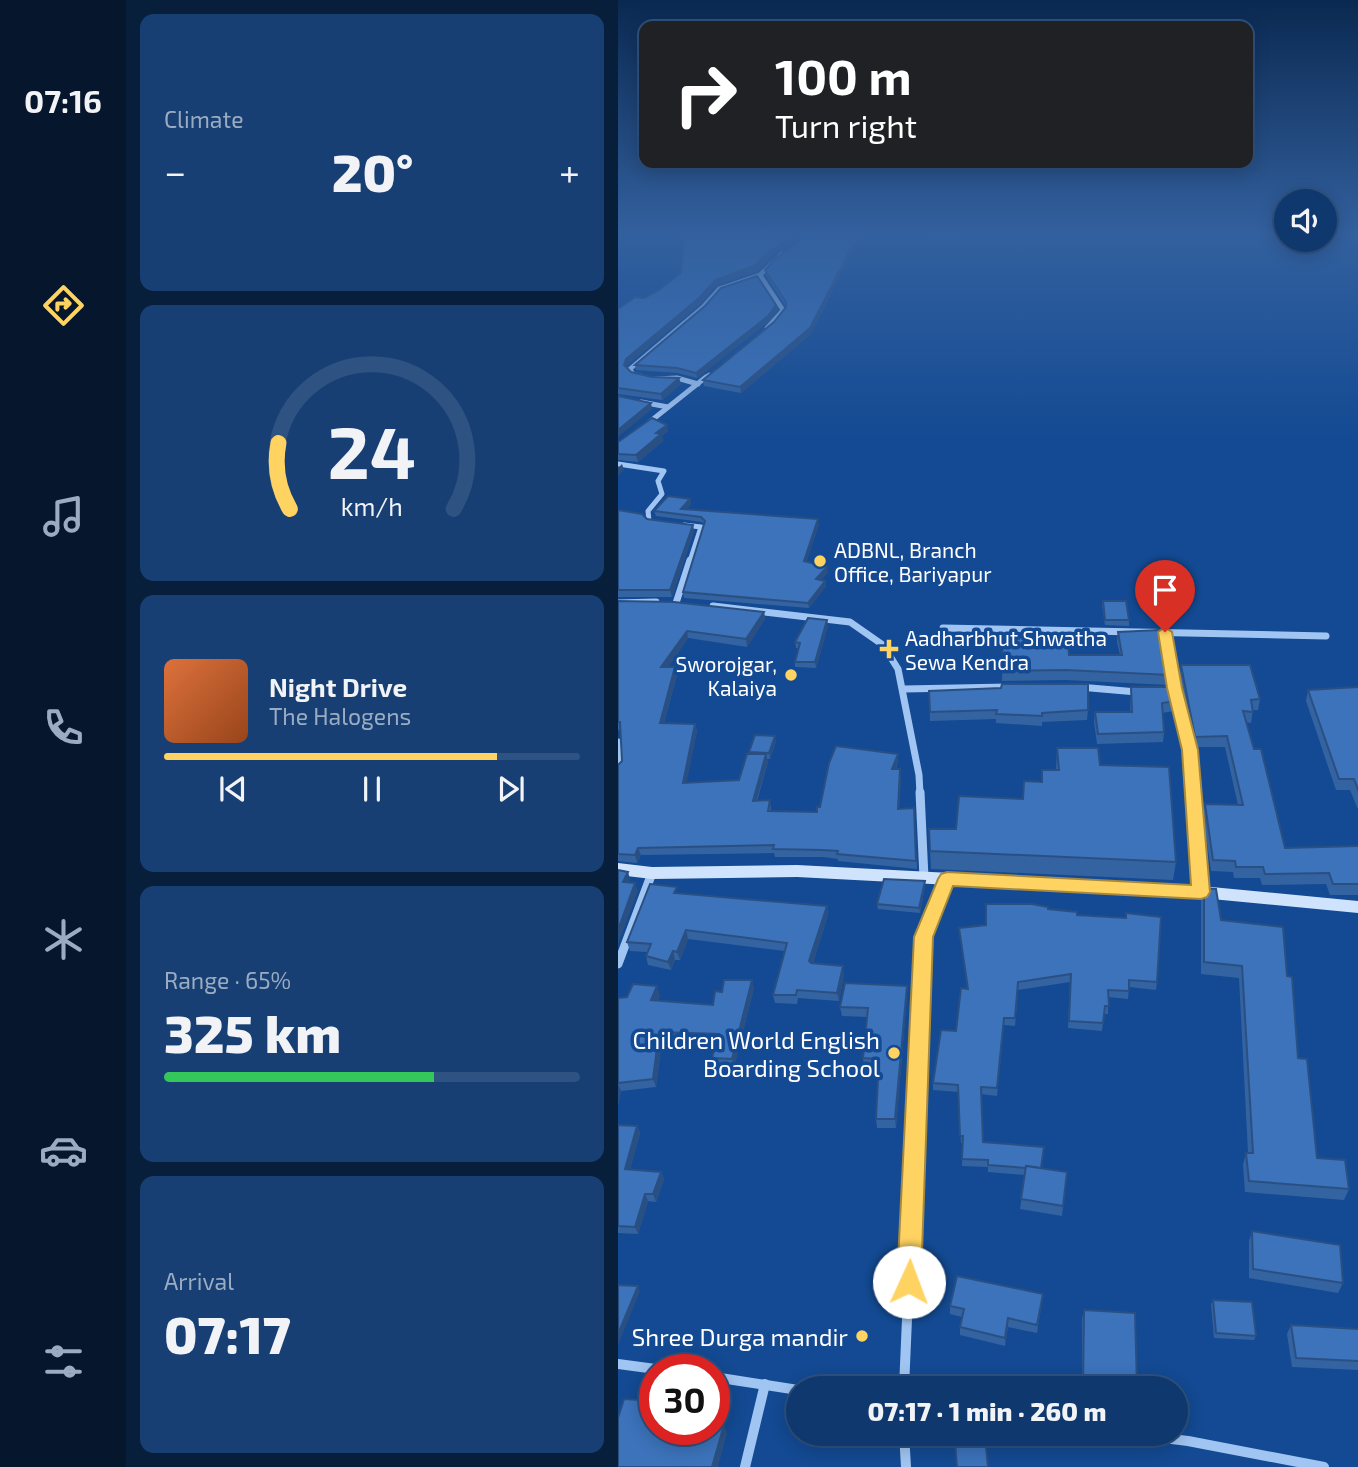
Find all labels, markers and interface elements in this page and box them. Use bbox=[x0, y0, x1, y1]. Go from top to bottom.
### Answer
text: 100 m bbox=[775, 46, 912, 105]
icon: right bbox=[660, 49, 751, 140]
text: 07:16 bbox=[24, 81, 102, 119]
text: Climate bbox=[164, 105, 244, 133]
text: Turn right bbox=[775, 106, 917, 144]
text: 20° bbox=[332, 140, 413, 202]
text: − bbox=[164, 148, 186, 194]
text: + bbox=[559, 148, 580, 194]
map controls bbox=[1274, 189, 1337, 252]
button: sound bbox=[1274, 189, 1337, 252]
icon: directions bbox=[39, 281, 88, 330]
text: 24 bbox=[328, 406, 416, 494]
text: km/h bbox=[341, 491, 403, 521]
icon: music bbox=[39, 492, 88, 541]
place label: ADBNL, Branch Office, Bariyapur bbox=[834, 537, 992, 586]
marker: ADBNL, Branch Office, Bariyapur bbox=[812, 553, 828, 569]
pin bbox=[1135, 560, 1195, 632]
icon: arrive bbox=[1146, 571, 1184, 609]
place label: Aadharbhut Shwatha Sewa Kendra bbox=[905, 625, 1107, 674]
marker: Aadharbhut Shwatha Sewa Kendra bbox=[879, 639, 899, 659]
place label: Sworojgar, Kalaiya bbox=[676, 651, 777, 700]
marker: Sworojgar, Kalaiya bbox=[783, 667, 799, 683]
text: Night Drive bbox=[269, 671, 407, 702]
text: The Halogens bbox=[269, 702, 411, 730]
icon: phone bbox=[39, 703, 88, 752]
icon: previous bbox=[214, 770, 252, 808]
icon: pause bbox=[353, 770, 391, 808]
icon: next bbox=[492, 770, 530, 808]
icon: climate bbox=[39, 915, 88, 964]
text: Range · 65% bbox=[164, 966, 291, 994]
text: 325 km bbox=[164, 1001, 341, 1063]
place label: Children World English Boarding School bbox=[633, 1025, 880, 1082]
marker: Children World English Boarding School bbox=[886, 1045, 902, 1061]
icon: car bbox=[39, 1126, 88, 1175]
position arrow bbox=[872, 1245, 946, 1319]
text: Arrival bbox=[164, 1267, 234, 1295]
text: 07:17 bbox=[164, 1302, 291, 1364]
place label: Shree Durga mandir bbox=[632, 1322, 848, 1351]
marker: Shree Durga mandir bbox=[854, 1328, 870, 1344]
icon: filters bbox=[39, 1337, 88, 1386]
speed limit sign: 30 bbox=[639, 1354, 730, 1445]
text: 07:17 · 1 min · 260 m bbox=[868, 1395, 1106, 1426]

